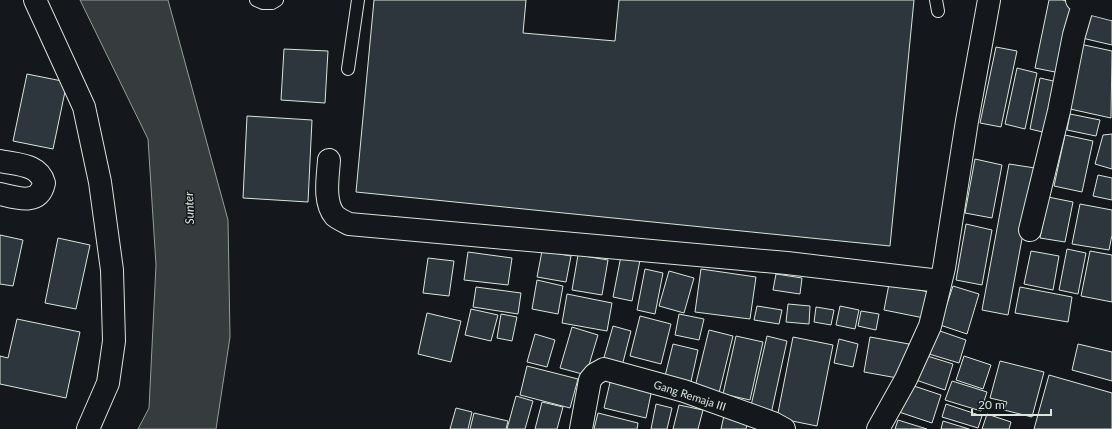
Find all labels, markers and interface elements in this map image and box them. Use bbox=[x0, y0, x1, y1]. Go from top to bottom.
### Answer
water label: Sunter bbox=[181, 191, 197, 225]
street label: Gang Remaja III bbox=[652, 377, 728, 413]
scale bar bbox=[972, 391, 1051, 417]
text: 20 m bbox=[978, 397, 1005, 412]

